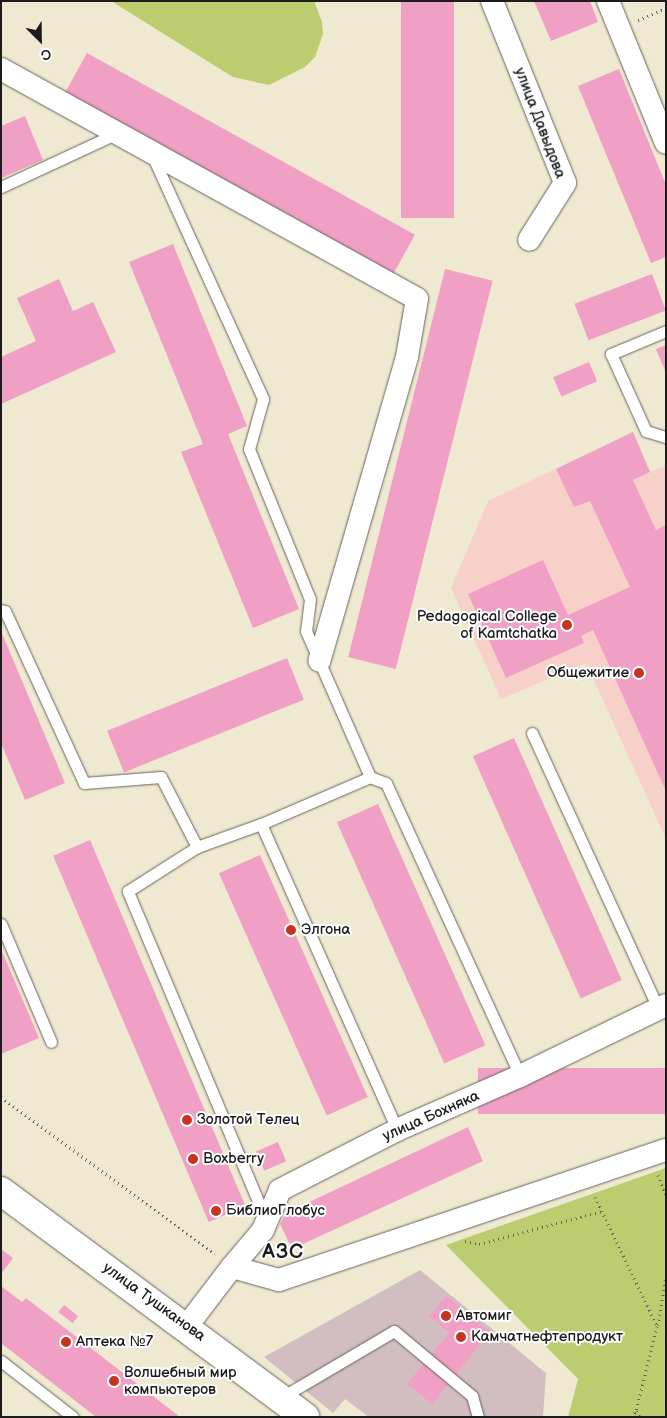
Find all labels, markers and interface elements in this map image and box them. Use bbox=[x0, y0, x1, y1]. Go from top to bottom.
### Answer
north arrow bbox=[15, 15, 65, 65]
text: С bbox=[38, 45, 54, 64]
street label: улица Давыдова bbox=[511, 65, 569, 181]
place label: Pedagogical College of Kamtchatka bbox=[417, 607, 557, 642]
marker: Pedagogical College of Kamtchatka bbox=[561, 619, 573, 631]
place label: Общежитие bbox=[547, 664, 629, 682]
marker: Общежитие bbox=[633, 667, 645, 679]
place label: Элгона bbox=[301, 921, 350, 939]
marker: Элгона bbox=[285, 924, 297, 936]
street label: улица Бохняка bbox=[380, 1087, 482, 1145]
place label: Золотой Телец bbox=[197, 1111, 299, 1129]
marker: Золотой Телец bbox=[181, 1114, 193, 1126]
place label: Boxberry bbox=[203, 1150, 264, 1168]
marker: Boxberry bbox=[187, 1153, 199, 1165]
place label: БиблиоГлобус bbox=[226, 1202, 325, 1220]
marker: БиблиоГлобус bbox=[210, 1205, 222, 1217]
district label: АЗС bbox=[262, 1240, 304, 1264]
street label: улица Тушканова bbox=[99, 1259, 209, 1345]
place label: Автомиг bbox=[456, 1307, 512, 1325]
marker: Автомиг bbox=[440, 1310, 452, 1322]
place label: Камчатнефтепродукт bbox=[471, 1328, 623, 1346]
marker: Камчатнефтепродукт bbox=[455, 1331, 467, 1343]
place label: Аптека №7 bbox=[76, 1333, 153, 1351]
marker: Аптека №7 bbox=[60, 1336, 72, 1348]
place label: Волшебный мир компьютеров bbox=[124, 1363, 236, 1398]
marker: Волшебный мир компьютеров bbox=[108, 1375, 120, 1387]

